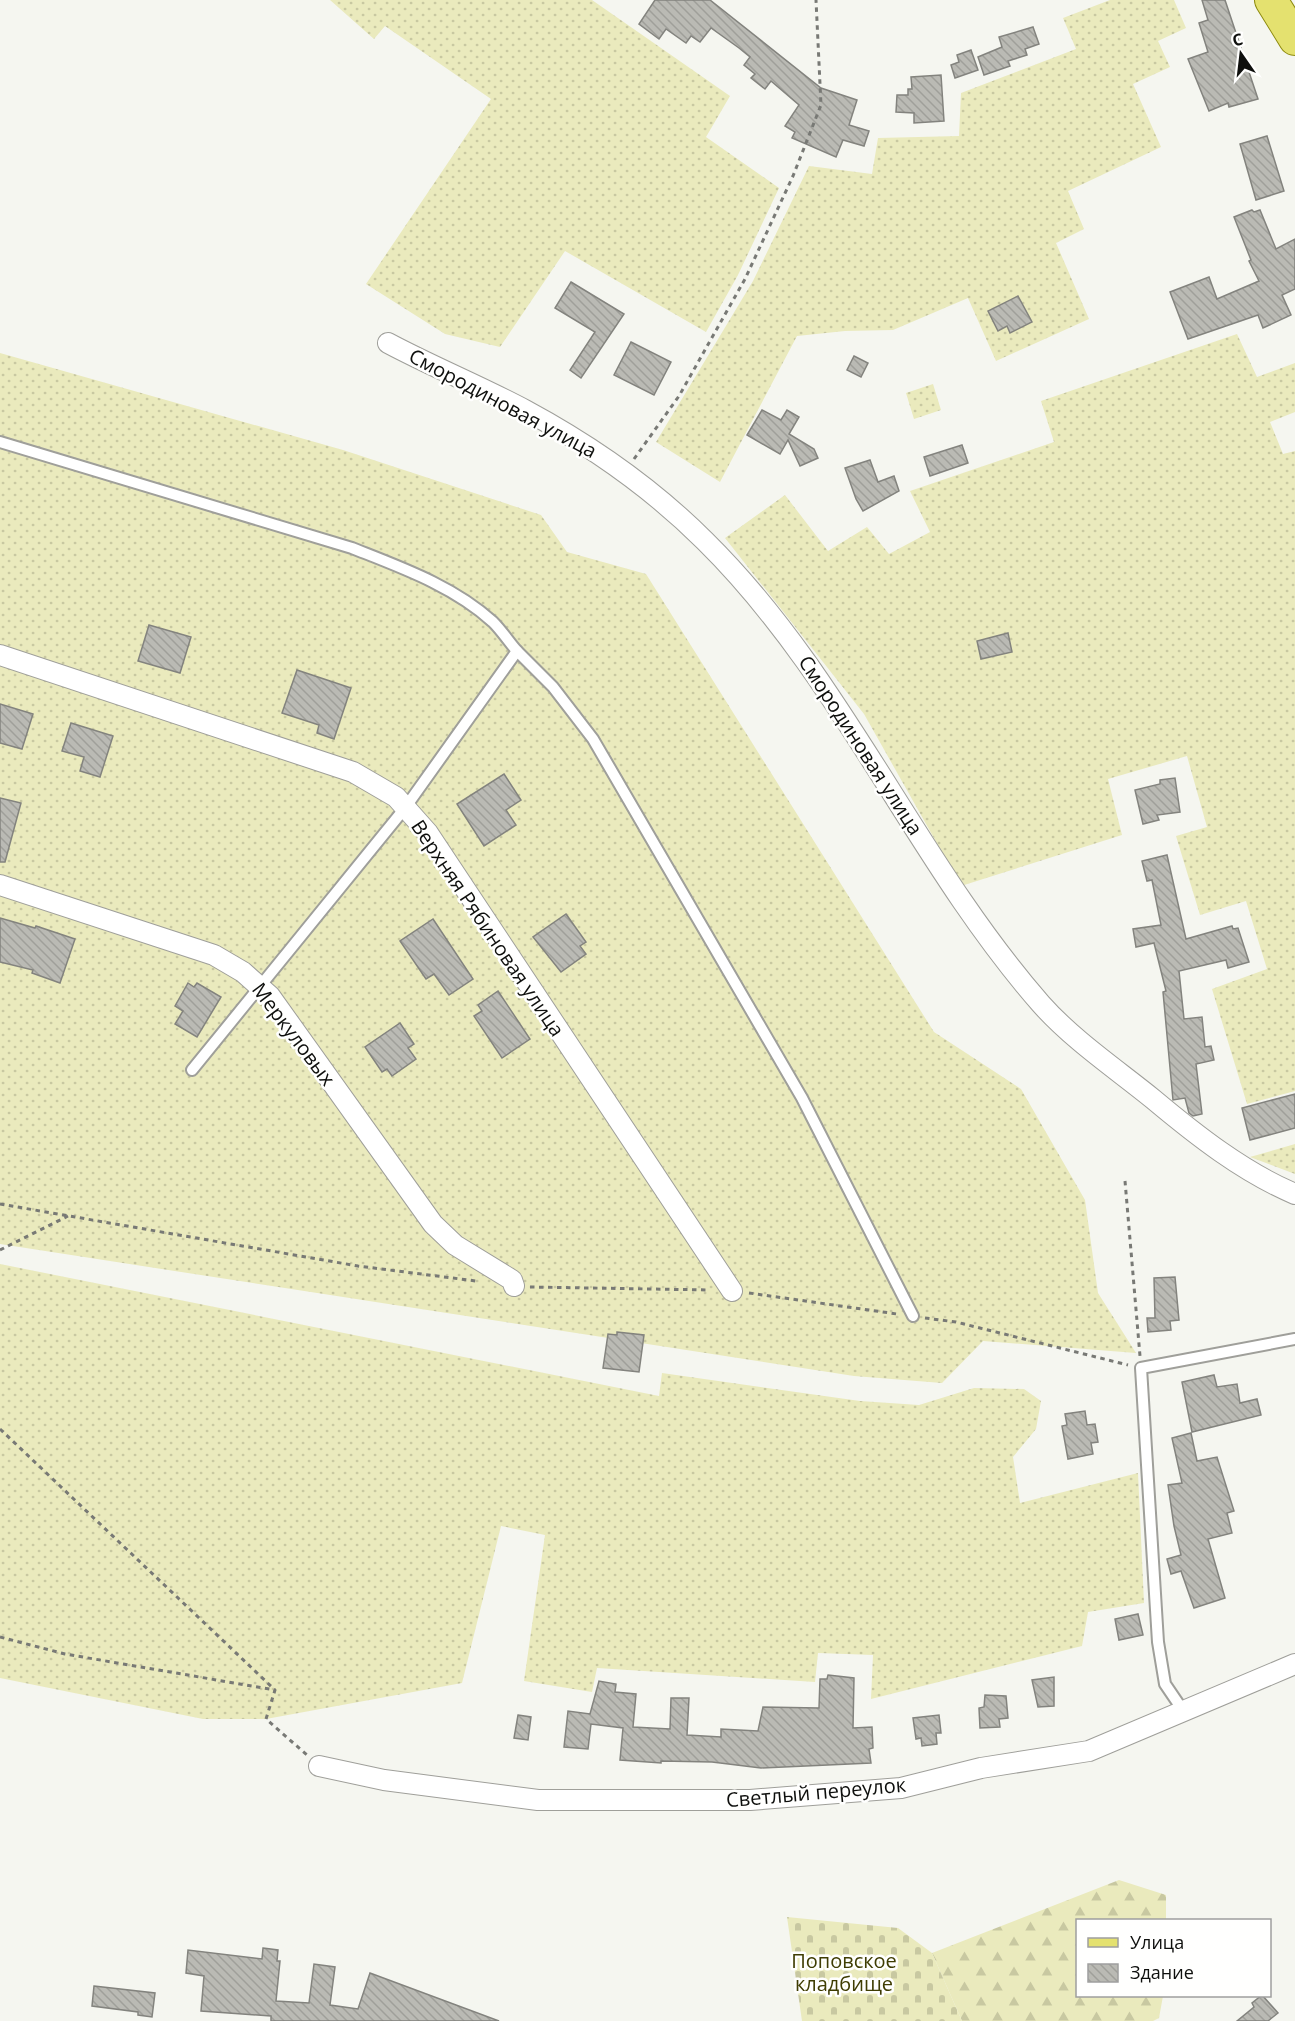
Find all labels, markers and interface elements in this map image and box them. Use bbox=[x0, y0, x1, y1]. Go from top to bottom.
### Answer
north arrow bbox=[1211, 24, 1271, 84]
text: С bbox=[1230, 28, 1245, 51]
street label: Смородиновая улица bbox=[404, 342, 602, 464]
street label: Смородиновая улица bbox=[793, 650, 929, 840]
street label: Верхняя Рябиновая улица bbox=[405, 814, 571, 1042]
street label: Меркуловых bbox=[246, 977, 342, 1091]
street label: Светлый переулок bbox=[725, 1771, 908, 1813]
legend bbox=[1076, 1919, 1271, 1997]
text: Улица bbox=[1130, 1930, 1184, 1954]
park label: Поповское кладбище bbox=[791, 1947, 897, 1997]
text: Здание bbox=[1130, 1960, 1194, 1984]

